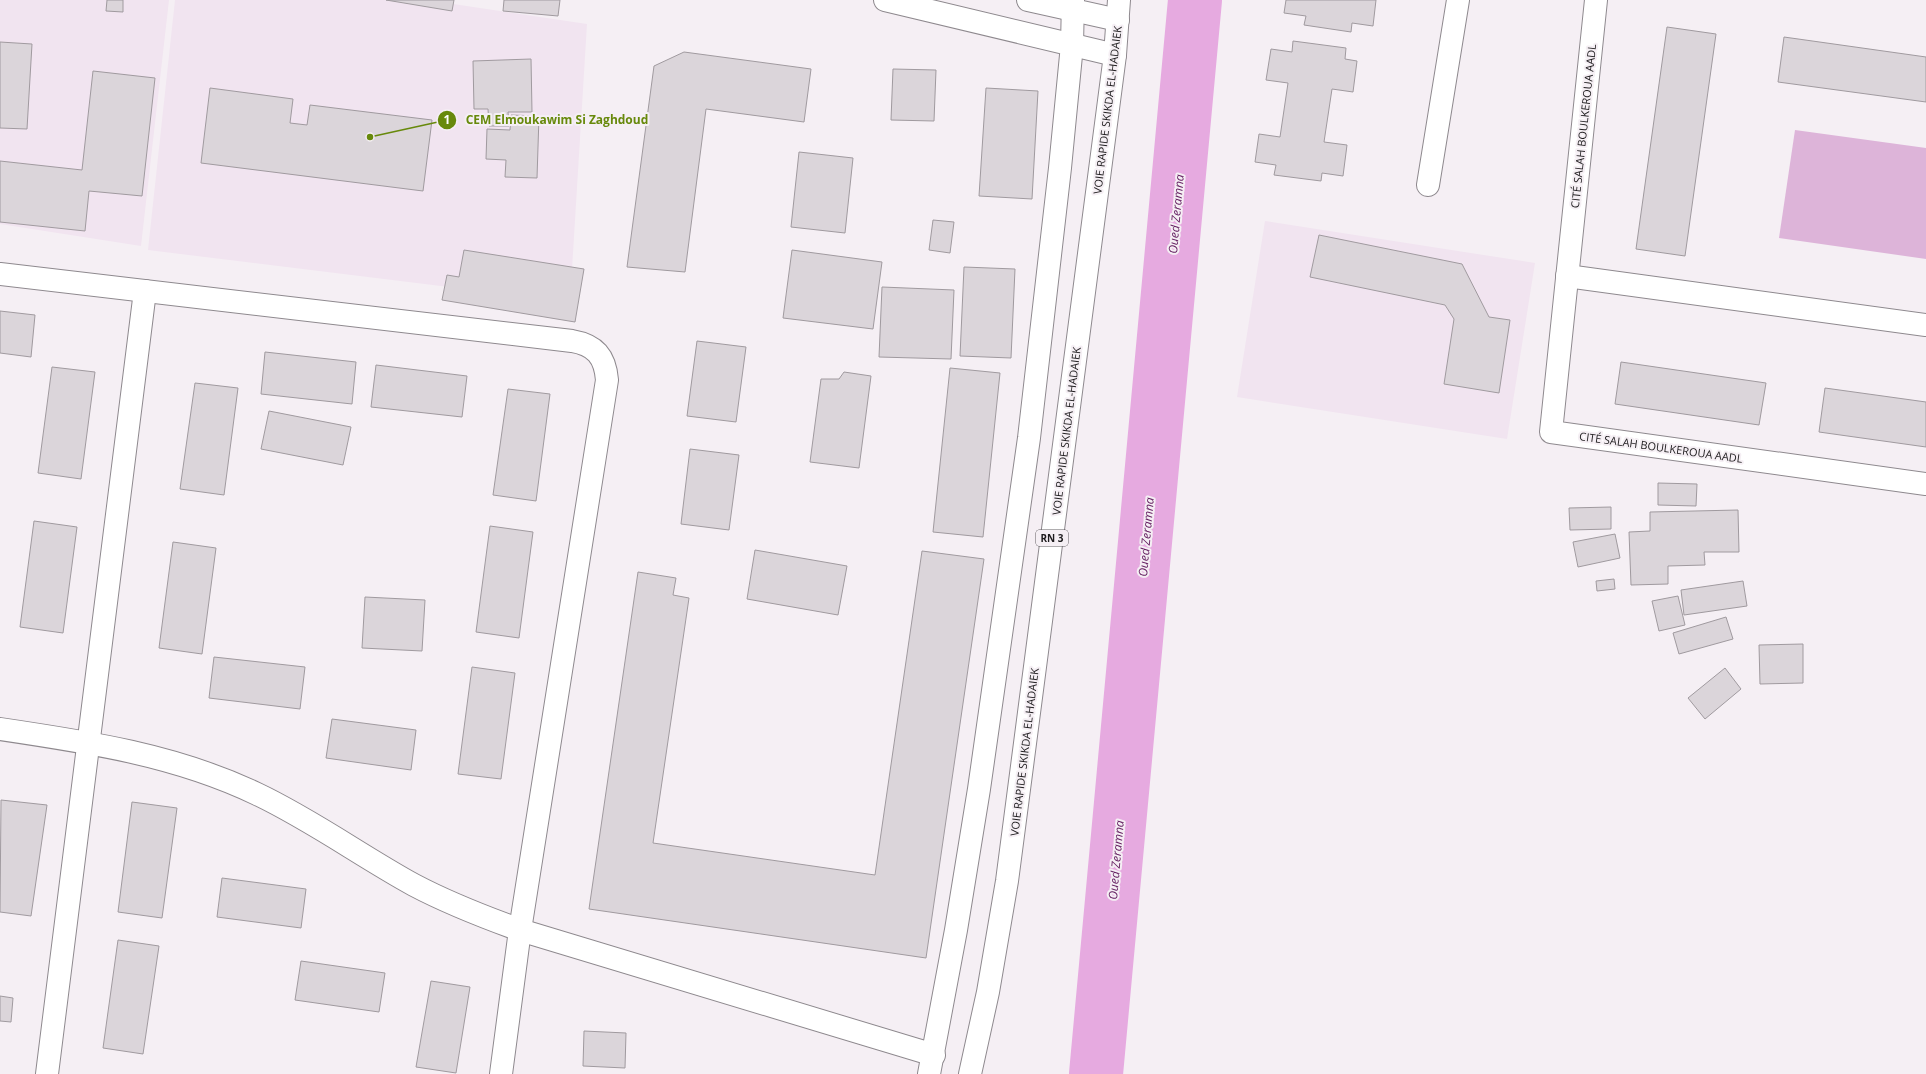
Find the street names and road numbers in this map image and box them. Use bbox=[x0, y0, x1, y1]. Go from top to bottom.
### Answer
street label: VOIE RAPIDE SKIKDA EL-HADAIEK bbox=[1089, 25, 1125, 195]
street label: CITÉ SALAH BOULKEROUA AADL bbox=[1567, 43, 1599, 209]
street label: VOIE RAPIDE SKIKDA EL-HADAIEK bbox=[1048, 346, 1084, 516]
street label: CITÉ SALAH BOULKEROUA AADL bbox=[1578, 428, 1744, 466]
road number: RN 3 bbox=[1036, 530, 1068, 546]
street label: VOIE RAPIDE SKIKDA EL-HADAIEK bbox=[1006, 667, 1042, 837]

